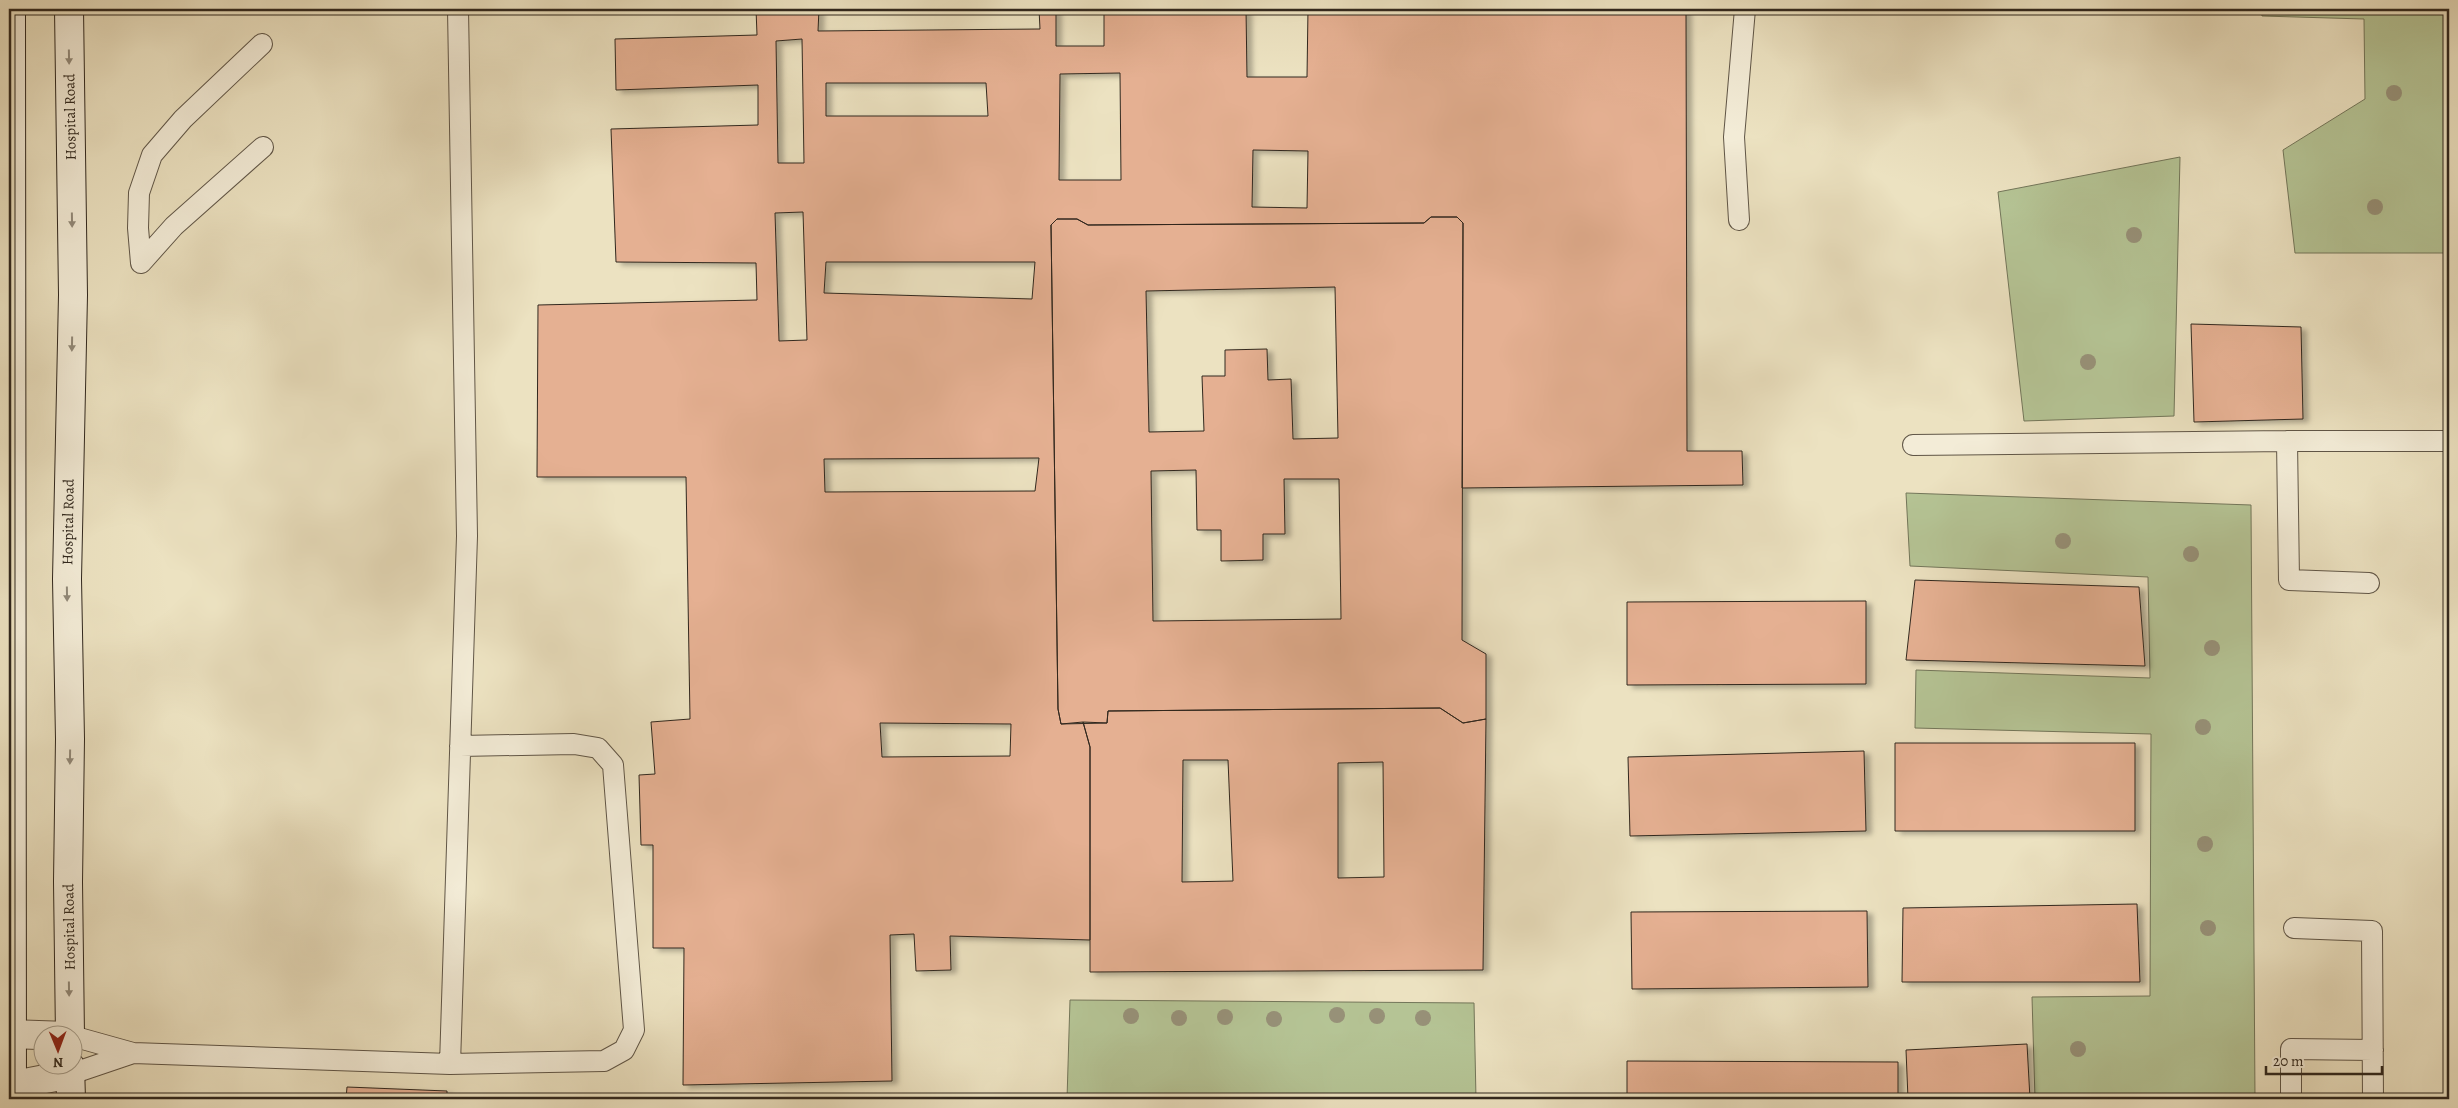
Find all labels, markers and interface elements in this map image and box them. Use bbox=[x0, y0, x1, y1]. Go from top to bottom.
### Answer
one-way arrow bbox=[65, 50, 73, 66]
street label: Hospital Road bbox=[59, 73, 81, 160]
one-way arrow bbox=[68, 212, 76, 228]
one-way arrow bbox=[68, 336, 76, 352]
street label: Hospital Road bbox=[57, 478, 79, 565]
one-way arrow bbox=[64, 586, 72, 602]
one-way arrow bbox=[66, 749, 74, 765]
street label: Hospital Road bbox=[58, 883, 80, 970]
one-way arrow bbox=[65, 981, 73, 997]
north arrow bbox=[32, 1026, 82, 1076]
scale bar bbox=[2266, 1043, 2382, 1075]
text: 20 m bbox=[2273, 1051, 2304, 1071]
text: N bbox=[53, 1053, 63, 1072]

